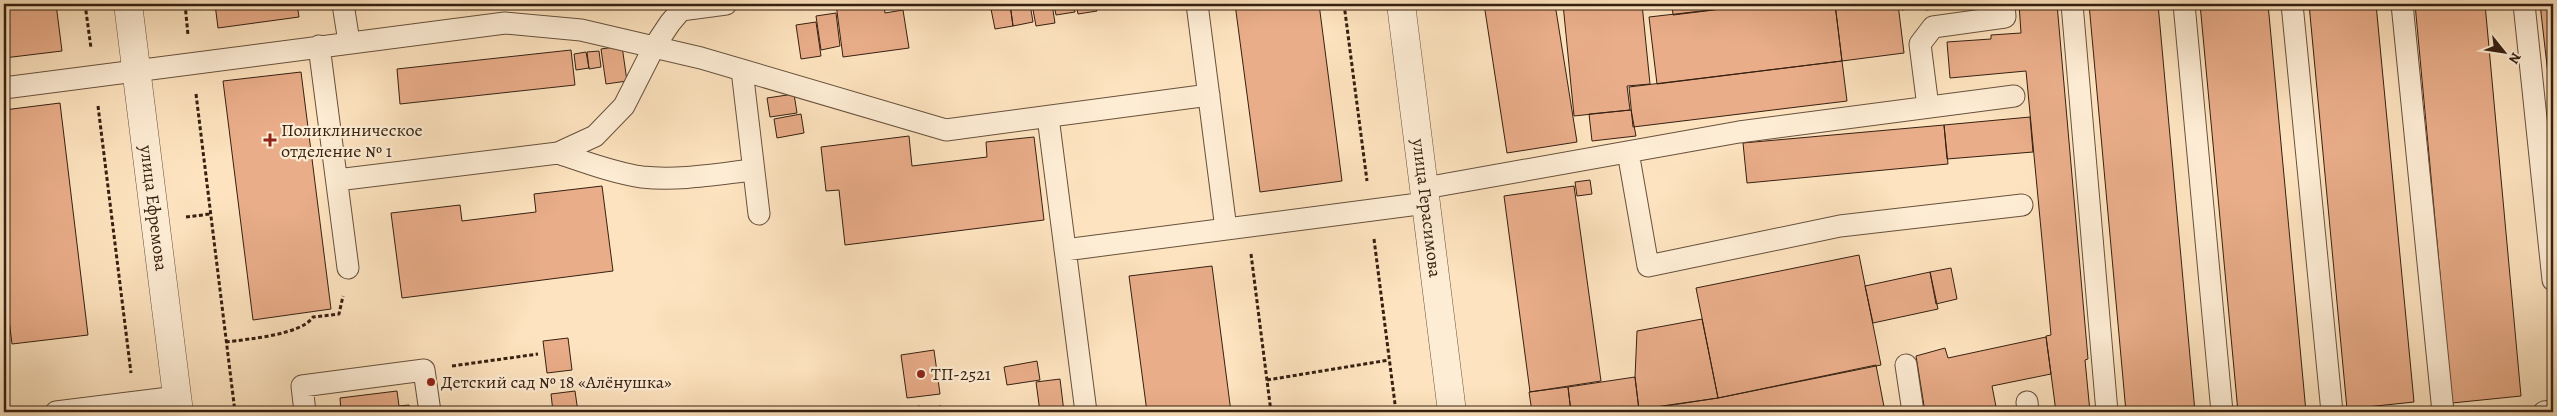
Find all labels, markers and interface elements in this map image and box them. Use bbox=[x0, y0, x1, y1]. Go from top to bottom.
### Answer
north arrow bbox=[2480, 28, 2530, 78]
text: N bbox=[2504, 49, 2526, 67]
place label: Поликлиническое отделение № 1 bbox=[281, 118, 423, 163]
marker: Поликлиническое отделение № 1 bbox=[263, 133, 277, 147]
street label: улица Герасимова bbox=[1406, 136, 1447, 279]
street label: улица Ефремова bbox=[134, 143, 174, 273]
place label: ТП-2521 bbox=[931, 362, 991, 386]
marker: ТП-2521 bbox=[915, 368, 927, 380]
place label: Детский сад № 18 «Алёнушка» bbox=[441, 370, 672, 394]
marker: Детский сад № 18 «Алёнушка» bbox=[425, 376, 437, 388]

